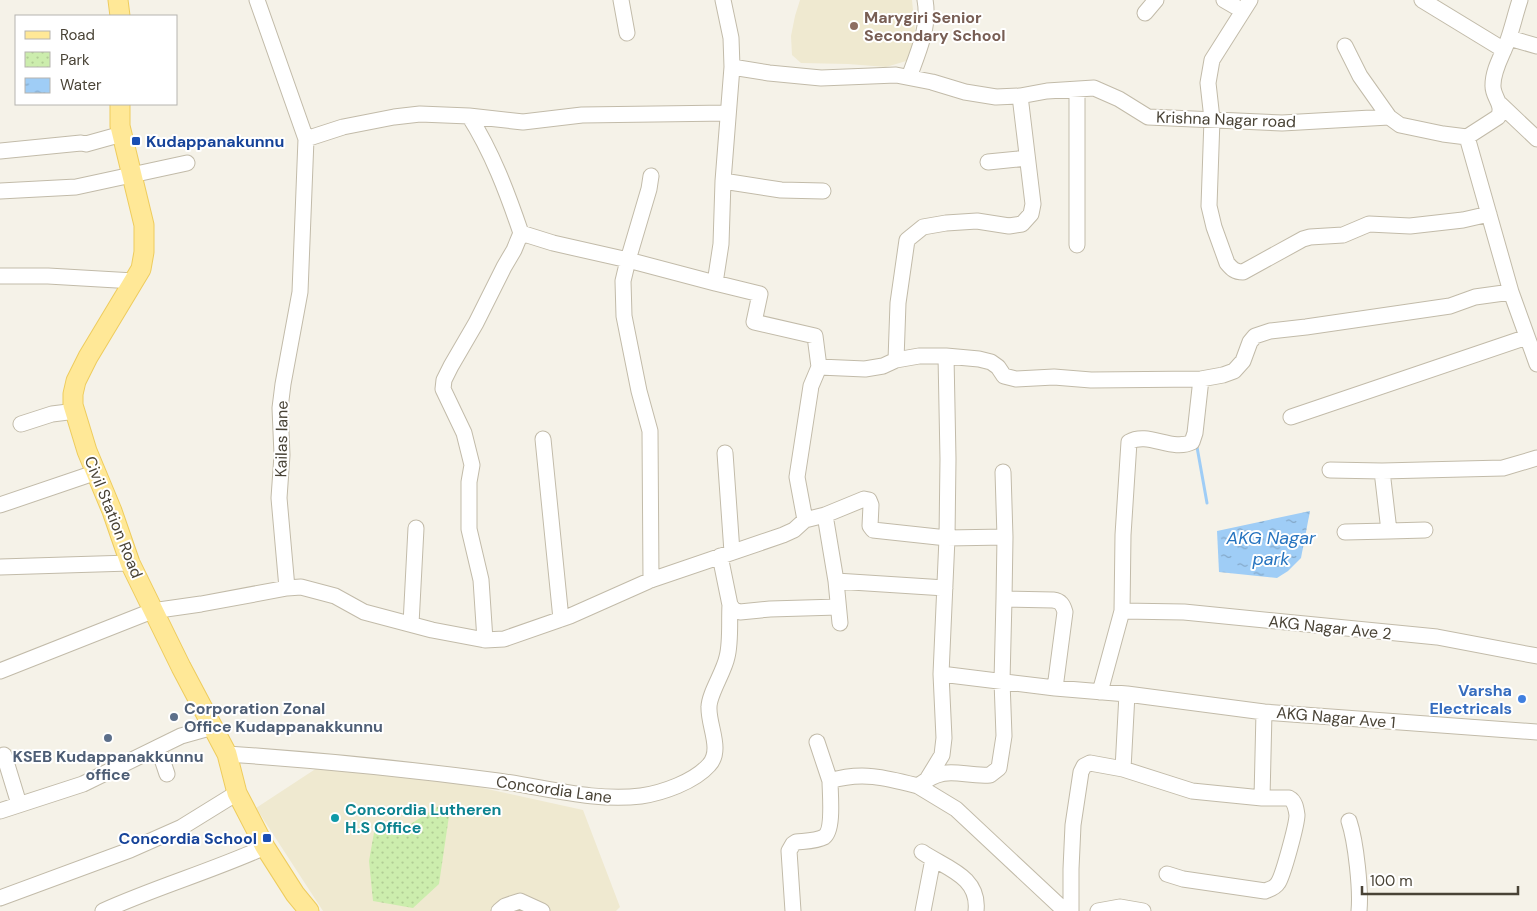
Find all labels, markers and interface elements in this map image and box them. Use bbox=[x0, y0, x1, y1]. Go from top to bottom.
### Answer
place label: Marygiri Senior Secondary School bbox=[864, 7, 1006, 46]
legend bbox=[15, 15, 178, 105]
marker: Marygiri Senior Secondary School bbox=[848, 20, 860, 32]
text: Road bbox=[60, 25, 95, 45]
text: Park bbox=[60, 50, 90, 70]
text: Water bbox=[60, 75, 102, 95]
street label: Krishna Nagar road bbox=[1156, 107, 1296, 132]
place label: Kudappanakunnu bbox=[146, 131, 284, 152]
marker: Kudappanakunnu bbox=[130, 135, 142, 147]
street label: Kailas lane bbox=[270, 401, 293, 478]
street label: Civil Station Road bbox=[80, 453, 148, 581]
water label: AKG Nagar park bbox=[1225, 526, 1317, 571]
street label: AKG Nagar Ave 2 bbox=[1267, 611, 1393, 644]
place label: Varsha Electricals bbox=[1429, 680, 1512, 719]
marker: Varsha Electricals bbox=[1516, 693, 1528, 705]
place label: Corporation Zonal Office Kudappanakkunnu bbox=[184, 698, 383, 737]
street label: AKG Nagar Ave 1 bbox=[1276, 702, 1396, 733]
marker: Corporation Zonal Office Kudappanakkunnu bbox=[168, 711, 180, 723]
marker: KSEB Kudappanakkunnu office bbox=[102, 732, 114, 744]
place label: KSEB Kudappanakkunnu office bbox=[13, 746, 204, 785]
street label: Concordia Lane bbox=[495, 771, 613, 808]
place label: Concordia Lutheren H.S Office bbox=[345, 799, 502, 838]
marker: Concordia Lutheren H.S Office bbox=[329, 812, 341, 824]
place label: Concordia School bbox=[119, 828, 257, 849]
marker: Concordia School bbox=[261, 832, 273, 844]
scale bar bbox=[1362, 864, 1518, 896]
text: 100 m bbox=[1370, 871, 1413, 891]

